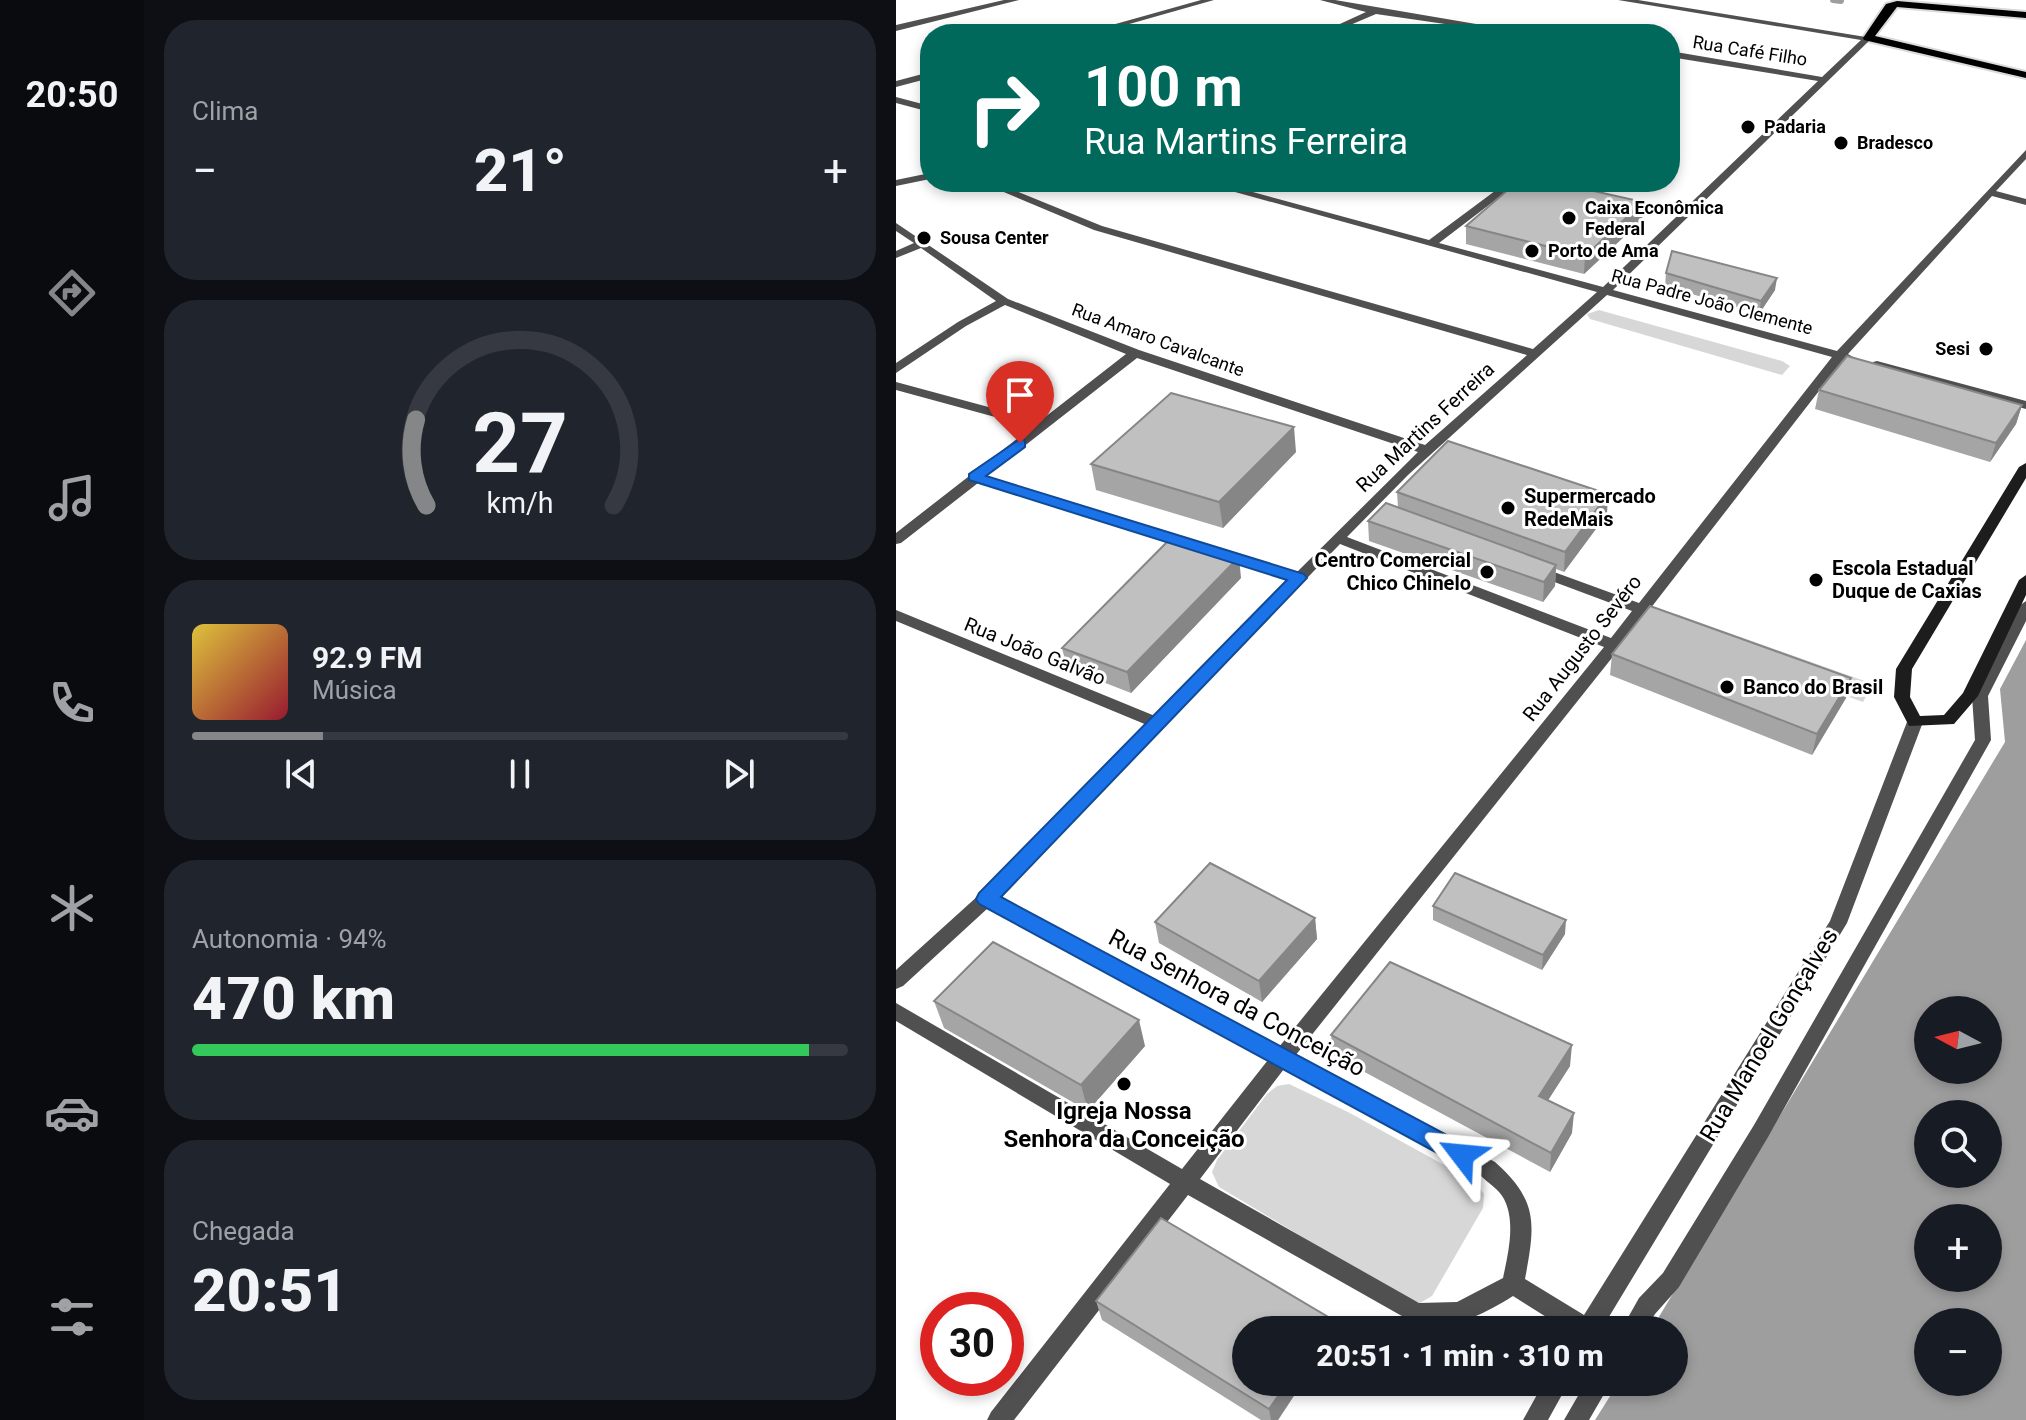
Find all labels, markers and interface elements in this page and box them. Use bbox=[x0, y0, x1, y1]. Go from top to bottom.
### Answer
street label: Rua Café Filho bbox=[1691, 31, 1809, 70]
text: 100 m bbox=[1084, 54, 1243, 120]
icon: right bbox=[952, 56, 1056, 160]
text: 20:50 bbox=[26, 74, 118, 116]
text: Clima bbox=[192, 96, 259, 126]
place label: Padaria bbox=[1764, 116, 1826, 137]
marker: Padaria bbox=[1739, 118, 1757, 136]
text: Rua Martins Ferreira bbox=[1084, 121, 1408, 163]
place label: Bradesco bbox=[1857, 132, 1933, 153]
marker: Bradesco bbox=[1832, 134, 1850, 152]
text: 21° bbox=[474, 135, 567, 206]
text: − bbox=[192, 145, 217, 197]
text: + bbox=[823, 145, 848, 197]
place label: Caixa Econômica Federal bbox=[1585, 197, 1724, 239]
marker: Caixa Econômica Federal bbox=[1560, 209, 1578, 227]
place label: Sousa Center bbox=[940, 227, 1049, 248]
marker: Sousa Center bbox=[915, 229, 933, 247]
place label: Porto de Ama bbox=[1548, 240, 1659, 261]
marker: Porto de Ama bbox=[1523, 242, 1541, 260]
icon: directions bbox=[44, 265, 100, 321]
street label: Rua Padre João Clemente bbox=[1609, 265, 1815, 339]
street label: Rua Amaro Cavalcante bbox=[1069, 299, 1247, 381]
place label: Sesi bbox=[1935, 338, 1970, 359]
marker: Sesi bbox=[1977, 340, 1995, 358]
street label: Rua Martins Ferreira bbox=[1351, 357, 1499, 497]
pin bbox=[986, 361, 1054, 443]
icon: arrive bbox=[998, 373, 1042, 417]
text: 27 bbox=[472, 395, 568, 492]
icon: music bbox=[44, 470, 100, 526]
place label: Supermercado RedeMais bbox=[1524, 484, 1656, 531]
text: km/h bbox=[486, 486, 554, 520]
marker: Supermercado RedeMais bbox=[1499, 499, 1517, 517]
place label: Centro Comercial Chico Chinelo bbox=[1315, 548, 1471, 595]
place label: Escola Estadual Duque de Caxias bbox=[1832, 556, 1982, 603]
marker: Centro Comercial Chico Chinelo bbox=[1478, 563, 1496, 581]
street label: Rua Augusto Sevéro bbox=[1517, 570, 1647, 726]
marker: Escola Estadual Duque de Caxias bbox=[1807, 571, 1825, 589]
street label: Rua João Galvão bbox=[961, 612, 1109, 690]
text: 92.9 FM bbox=[312, 640, 423, 675]
icon: phone bbox=[44, 675, 100, 731]
text: Música bbox=[312, 675, 397, 705]
place label: Banco do Brasil bbox=[1743, 675, 1883, 699]
marker: Banco do Brasil bbox=[1718, 678, 1736, 696]
icon: previous bbox=[279, 752, 323, 796]
icon: pause bbox=[498, 752, 542, 796]
icon: next bbox=[717, 752, 761, 796]
icon: climate bbox=[44, 880, 100, 936]
street label: Rua Senhora da Conceição bbox=[1104, 923, 1370, 1083]
street label: Rua Manoel Gonçalves bbox=[1694, 923, 1844, 1147]
text: Autonomia · 94% bbox=[192, 924, 387, 954]
text: 470 km bbox=[192, 963, 395, 1034]
north arrow bbox=[1914, 996, 2002, 1084]
map controls bbox=[1914, 996, 2002, 1396]
marker: Igreja Nossa Senhora da Conceição bbox=[1115, 1075, 1133, 1093]
icon: car bbox=[44, 1085, 100, 1141]
place label: Igreja Nossa Senhora da Conceição bbox=[1003, 1097, 1245, 1153]
button: search bbox=[1914, 1100, 2002, 1188]
position arrow bbox=[1420, 1113, 1504, 1197]
button: + bbox=[1914, 1204, 2002, 1292]
text: Chegada bbox=[192, 1216, 295, 1246]
text: 20:51 bbox=[192, 1255, 348, 1326]
icon: filters bbox=[44, 1289, 100, 1345]
speed limit sign: 30 bbox=[920, 1292, 1024, 1396]
button: − bbox=[1914, 1308, 2002, 1396]
text: 20:51 · 1 min · 310 m bbox=[1316, 1338, 1604, 1373]

